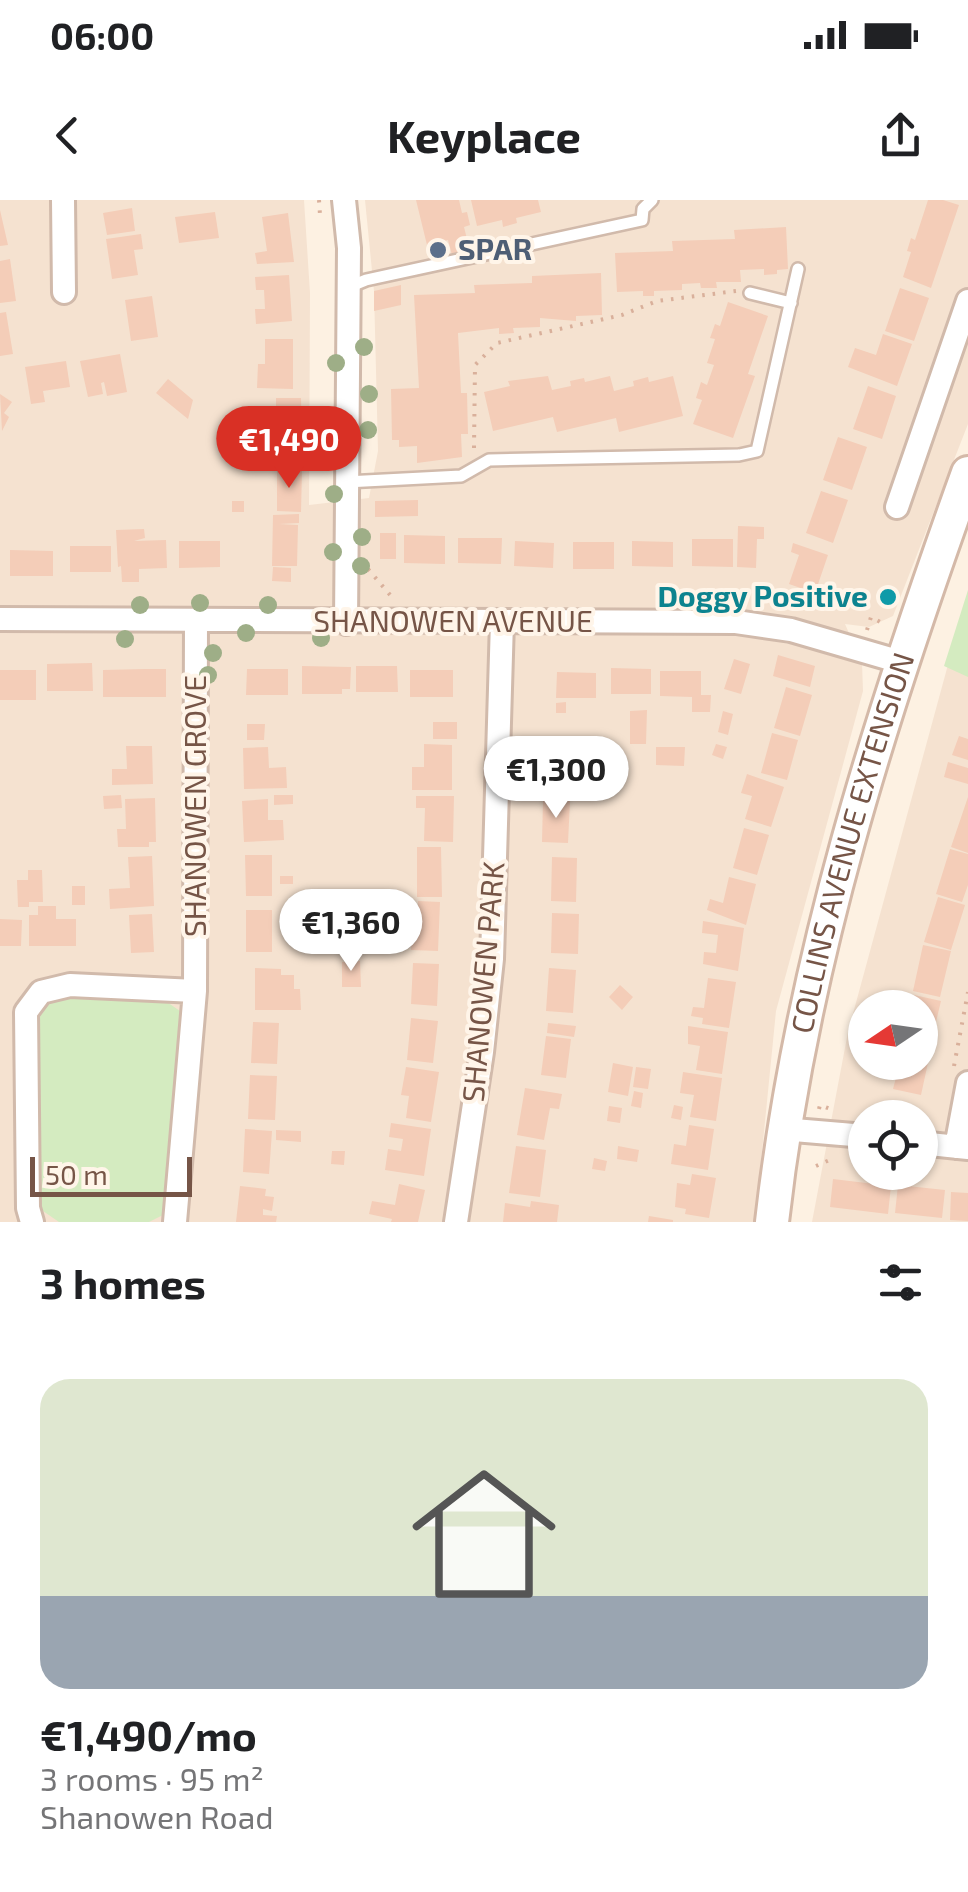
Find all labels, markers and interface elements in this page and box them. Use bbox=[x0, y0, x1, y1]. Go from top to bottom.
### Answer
text: 06:00 bbox=[50, 12, 154, 58]
icon: back bbox=[40, 108, 95, 163]
text: Keyplace bbox=[387, 108, 581, 162]
icon: share bbox=[873, 108, 928, 163]
place label: SPAR bbox=[458, 230, 532, 266]
marker: SPAR bbox=[427, 239, 449, 261]
pin: €1,490 bbox=[208, 406, 370, 491]
text: €1,490 bbox=[238, 419, 340, 457]
place label: Doggy Positive bbox=[658, 577, 868, 614]
marker: Doggy Positive bbox=[877, 586, 899, 608]
street label: SHANOWEN AVENUE bbox=[313, 602, 593, 638]
street label: COLLINS AVENUE EXTENSION bbox=[782, 648, 920, 1036]
street label: SHANOWEN GROVE bbox=[176, 675, 212, 937]
pin: €1,300 bbox=[475, 736, 637, 821]
text: €1,300 bbox=[506, 749, 606, 787]
street label: SHANOWEN PARK bbox=[454, 860, 510, 1104]
pin: €1,360 bbox=[270, 889, 432, 974]
text: €1,360 bbox=[301, 902, 401, 940]
north arrow bbox=[848, 990, 938, 1080]
map controls bbox=[848, 990, 938, 1190]
button: locate bbox=[848, 1100, 938, 1190]
scale bar bbox=[30, 1152, 192, 1196]
text: 50 m bbox=[45, 1157, 108, 1191]
icon: filters bbox=[873, 1255, 928, 1310]
text: 3 homes bbox=[40, 1257, 206, 1307]
icon: home bbox=[394, 1444, 574, 1624]
text: €1,490/mo bbox=[40, 1709, 257, 1759]
text: 3 rooms · 95 m² bbox=[40, 1759, 264, 1797]
text: Shanowen Road bbox=[40, 1797, 274, 1835]

